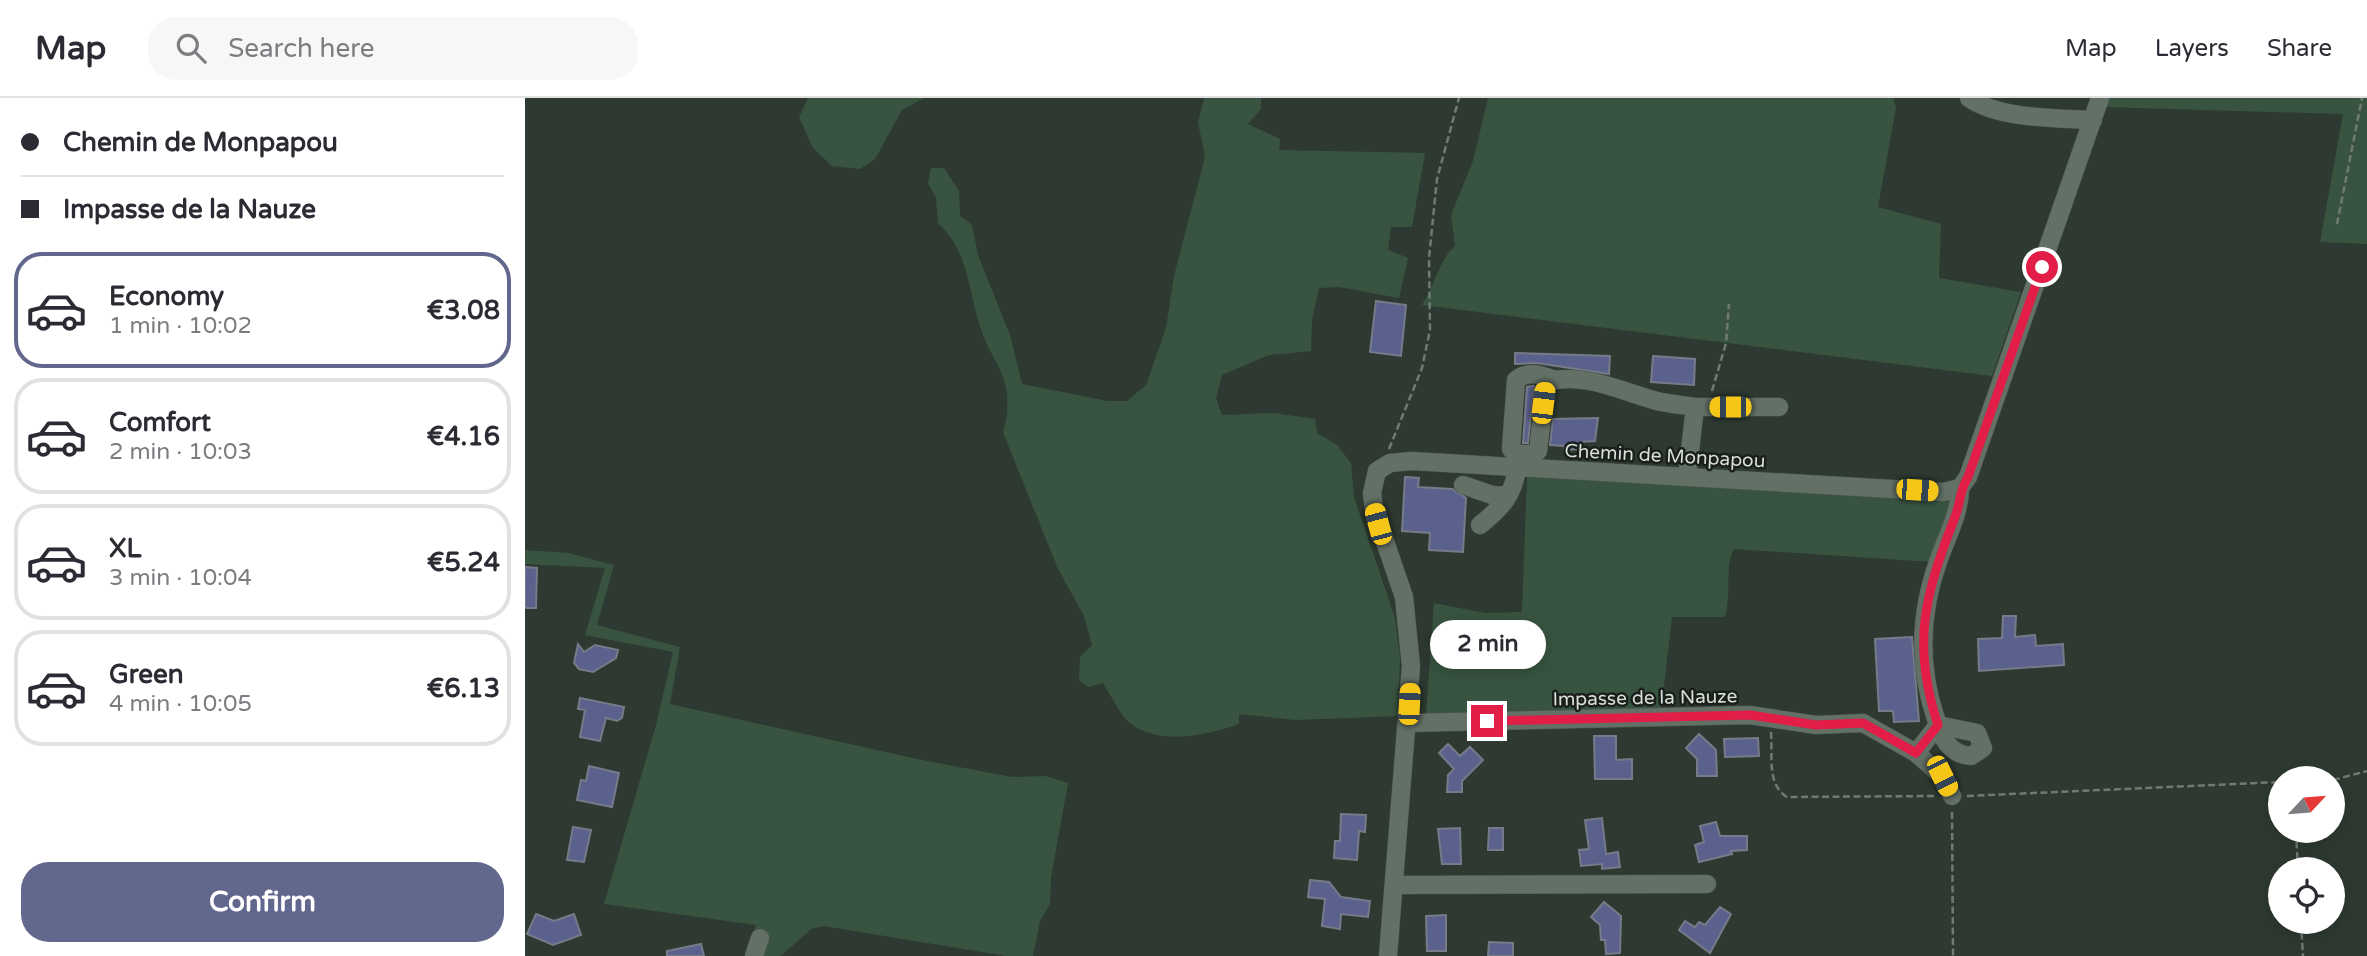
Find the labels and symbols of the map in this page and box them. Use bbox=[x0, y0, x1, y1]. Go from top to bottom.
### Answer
route start bbox=[2026, 251, 2058, 283]
car bbox=[1531, 381, 1556, 425]
car bbox=[1710, 397, 1752, 418]
street label: Chemin de Monpapou bbox=[1564, 440, 1766, 472]
car bbox=[1896, 478, 1939, 502]
car bbox=[1363, 501, 1394, 547]
callout: 2 min bbox=[1429, 620, 1545, 668]
car bbox=[1398, 682, 1421, 726]
street label: Impasse de la Nauze bbox=[1552, 685, 1738, 711]
route end bbox=[1471, 705, 1503, 737]
car bbox=[1924, 753, 1961, 799]
north arrow bbox=[2268, 766, 2345, 844]

